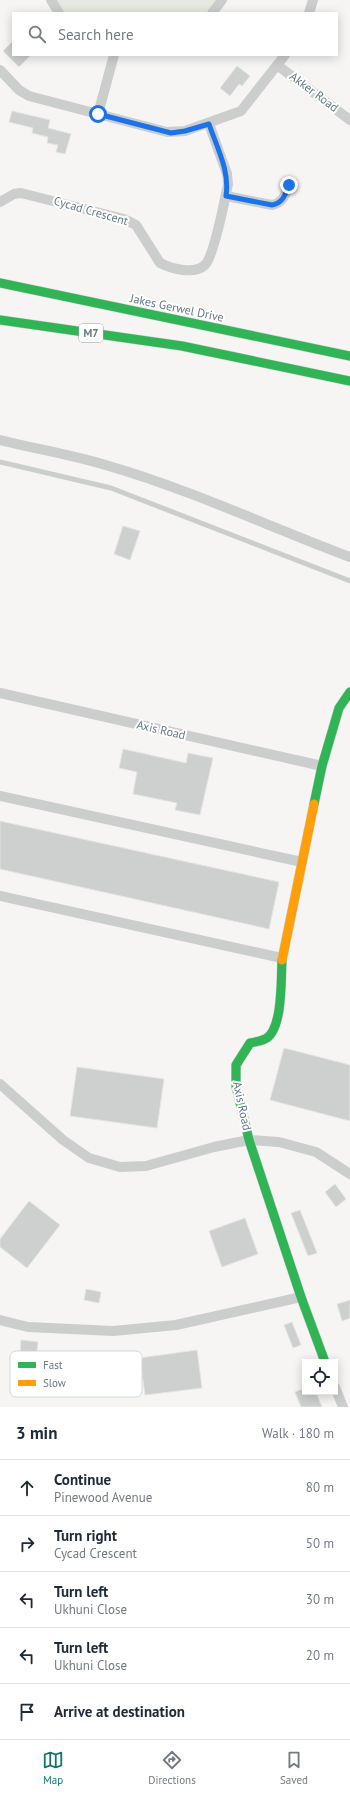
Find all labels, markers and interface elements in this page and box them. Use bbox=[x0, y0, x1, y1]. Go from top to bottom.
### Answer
search box bbox=[12, 12, 338, 56]
icon: search bbox=[26, 23, 48, 45]
text: Search here bbox=[58, 25, 134, 44]
street label: Akker Road bbox=[287, 68, 342, 115]
route start bbox=[89, 105, 107, 123]
route end bbox=[280, 176, 298, 194]
street label: Cycad Crescent bbox=[52, 193, 130, 228]
street label: Jakes Gerwel Drive bbox=[128, 290, 225, 325]
road number: M7 bbox=[79, 324, 103, 342]
street label: Axis Road bbox=[135, 717, 187, 742]
street label: Axis Road bbox=[230, 1080, 255, 1132]
legend bbox=[10, 1351, 142, 1397]
text: Fast bbox=[43, 1358, 63, 1372]
map controls bbox=[302, 1359, 338, 1395]
button: locate bbox=[302, 1359, 338, 1395]
text: Slow bbox=[43, 1376, 66, 1390]
text: 3 min bbox=[16, 1422, 57, 1444]
text: Walk · 180 m bbox=[262, 1425, 334, 1442]
text: Continue bbox=[54, 1470, 111, 1489]
icon: ahead bbox=[16, 1477, 38, 1499]
text: 80 m bbox=[306, 1479, 334, 1496]
text: Pinewood Avenue bbox=[54, 1489, 152, 1506]
text: Turn right bbox=[54, 1526, 117, 1545]
icon: right bbox=[16, 1533, 38, 1555]
text: 50 m bbox=[306, 1535, 334, 1552]
text: Cycad Crescent bbox=[54, 1545, 137, 1562]
text: Turn left bbox=[54, 1582, 108, 1601]
icon: left bbox=[16, 1589, 38, 1611]
text: 30 m bbox=[306, 1591, 334, 1608]
text: Ukhuni Close bbox=[54, 1601, 127, 1618]
text: Turn left bbox=[54, 1638, 108, 1657]
icon: left bbox=[16, 1645, 38, 1667]
text: 20 m bbox=[306, 1647, 334, 1664]
text: Ukhuni Close bbox=[54, 1657, 127, 1674]
icon: arrive bbox=[16, 1701, 38, 1723]
text: Arrive at destination bbox=[54, 1702, 185, 1721]
tab: Map bbox=[42, 1749, 64, 1787]
tab: Directions bbox=[148, 1749, 196, 1787]
tab: Saved bbox=[280, 1749, 308, 1787]

